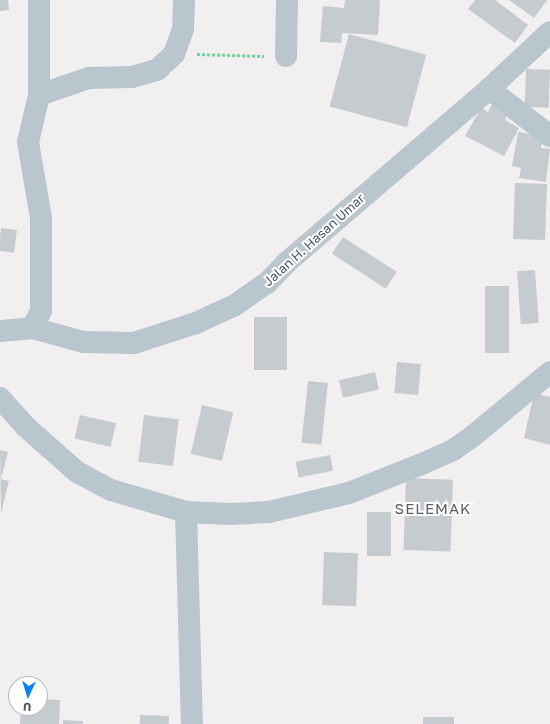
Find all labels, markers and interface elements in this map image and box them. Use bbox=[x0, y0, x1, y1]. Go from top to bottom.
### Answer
street label: Jalan H. Hasan Umar bbox=[260, 191, 368, 289]
district label: SELEMAK bbox=[395, 500, 471, 518]
north arrow bbox=[8, 676, 48, 716]
text: U bbox=[23, 701, 32, 714]

